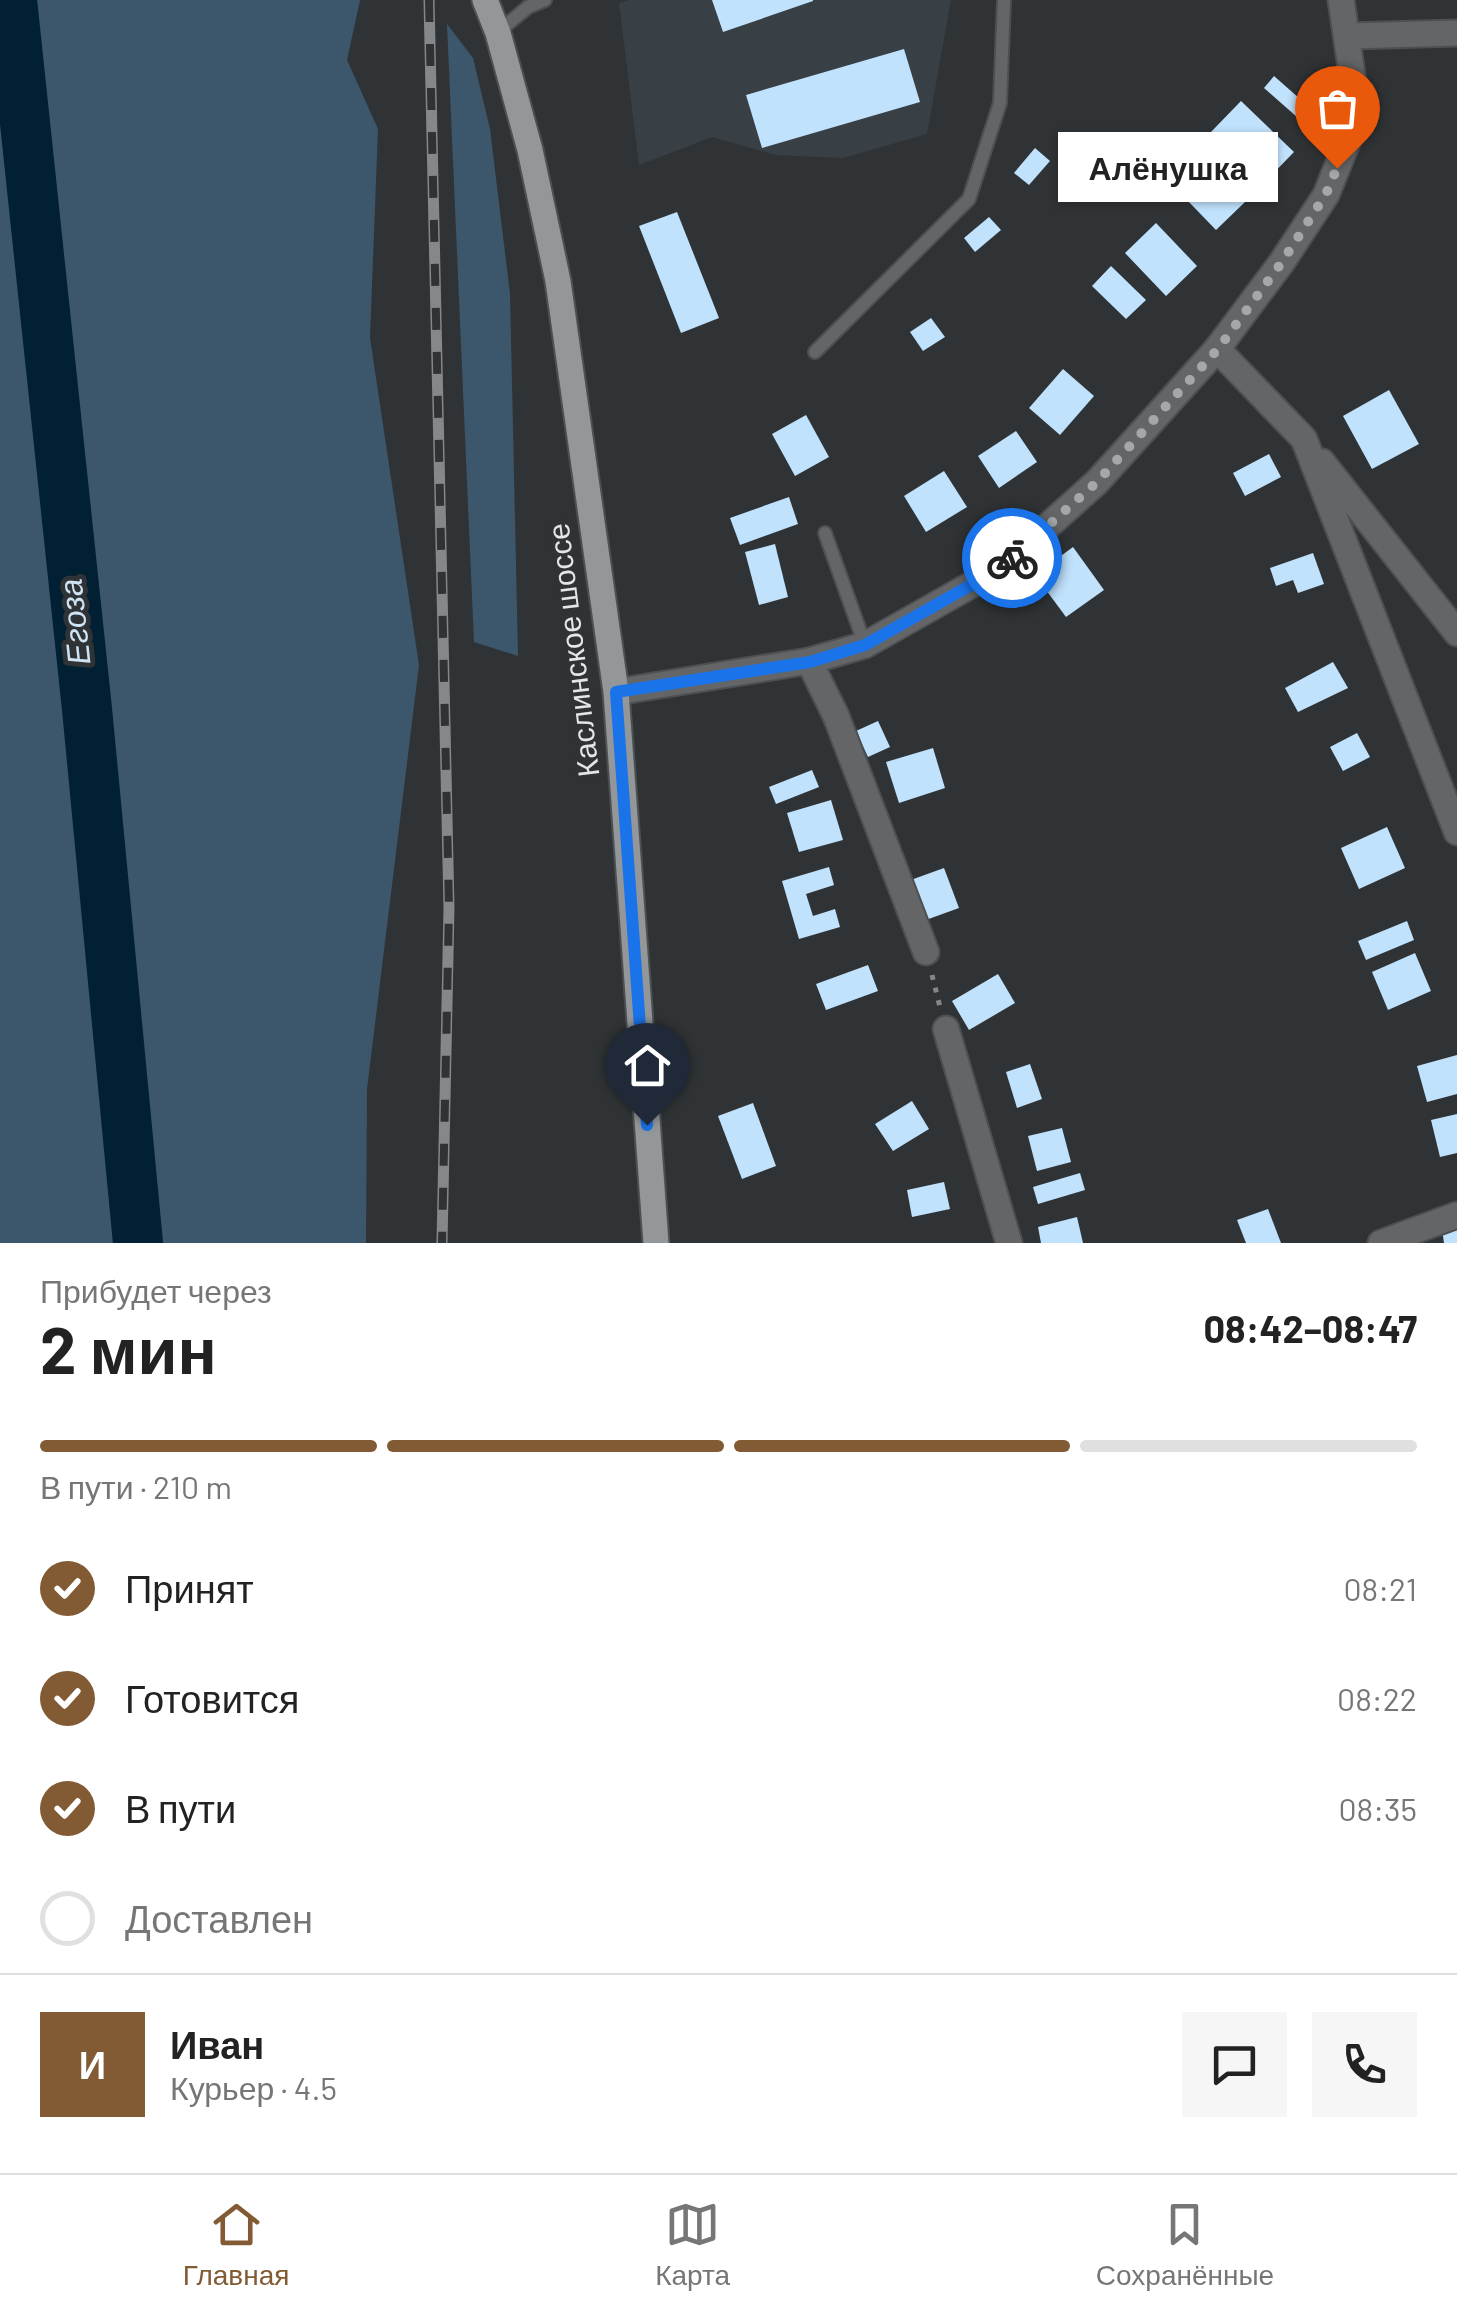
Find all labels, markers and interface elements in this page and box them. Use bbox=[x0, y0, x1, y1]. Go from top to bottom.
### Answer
pin bbox=[1295, 66, 1380, 169]
icon: bag bbox=[1310, 81, 1365, 136]
callout: Алёнушка bbox=[1057, 133, 1277, 203]
text: Алёнушка bbox=[1089, 148, 1247, 186]
courier bbox=[962, 508, 1062, 608]
street label: Каслинское шоссе bbox=[539, 521, 605, 779]
icon: bike bbox=[985, 531, 1040, 586]
water label: Егоза bbox=[50, 577, 96, 667]
pin bbox=[605, 1023, 690, 1126]
icon: home bbox=[620, 1038, 675, 1093]
text: Прибудет через bbox=[40, 1271, 272, 1309]
text: 08:42–08:47 bbox=[1203, 1305, 1417, 1351]
text: 2 мин bbox=[40, 1309, 217, 1387]
text: В пути · 210 m bbox=[40, 1467, 232, 1505]
icon: check bbox=[40, 1561, 95, 1616]
text: Принят bbox=[125, 1565, 254, 1611]
text: 08:21 bbox=[1343, 1569, 1417, 1607]
icon: check bbox=[40, 1671, 95, 1726]
text: Готовится bbox=[125, 1675, 299, 1721]
text: 08:22 bbox=[1337, 1679, 1417, 1717]
icon: check bbox=[40, 1781, 95, 1836]
text: В пути bbox=[125, 1785, 236, 1831]
text: 08:35 bbox=[1338, 1789, 1417, 1827]
text: Доставлен bbox=[125, 1895, 313, 1941]
button: chat bbox=[1182, 2012, 1287, 2117]
button: phone bbox=[1312, 2012, 1417, 2117]
text: Иван bbox=[170, 2021, 264, 2067]
text: И bbox=[79, 2041, 106, 2087]
text: Курьер · 4.5 bbox=[170, 2068, 337, 2106]
tab: Главная bbox=[183, 2197, 289, 2292]
tab: Карта bbox=[655, 2197, 730, 2292]
tab: Сохранённые bbox=[1096, 2197, 1274, 2292]

